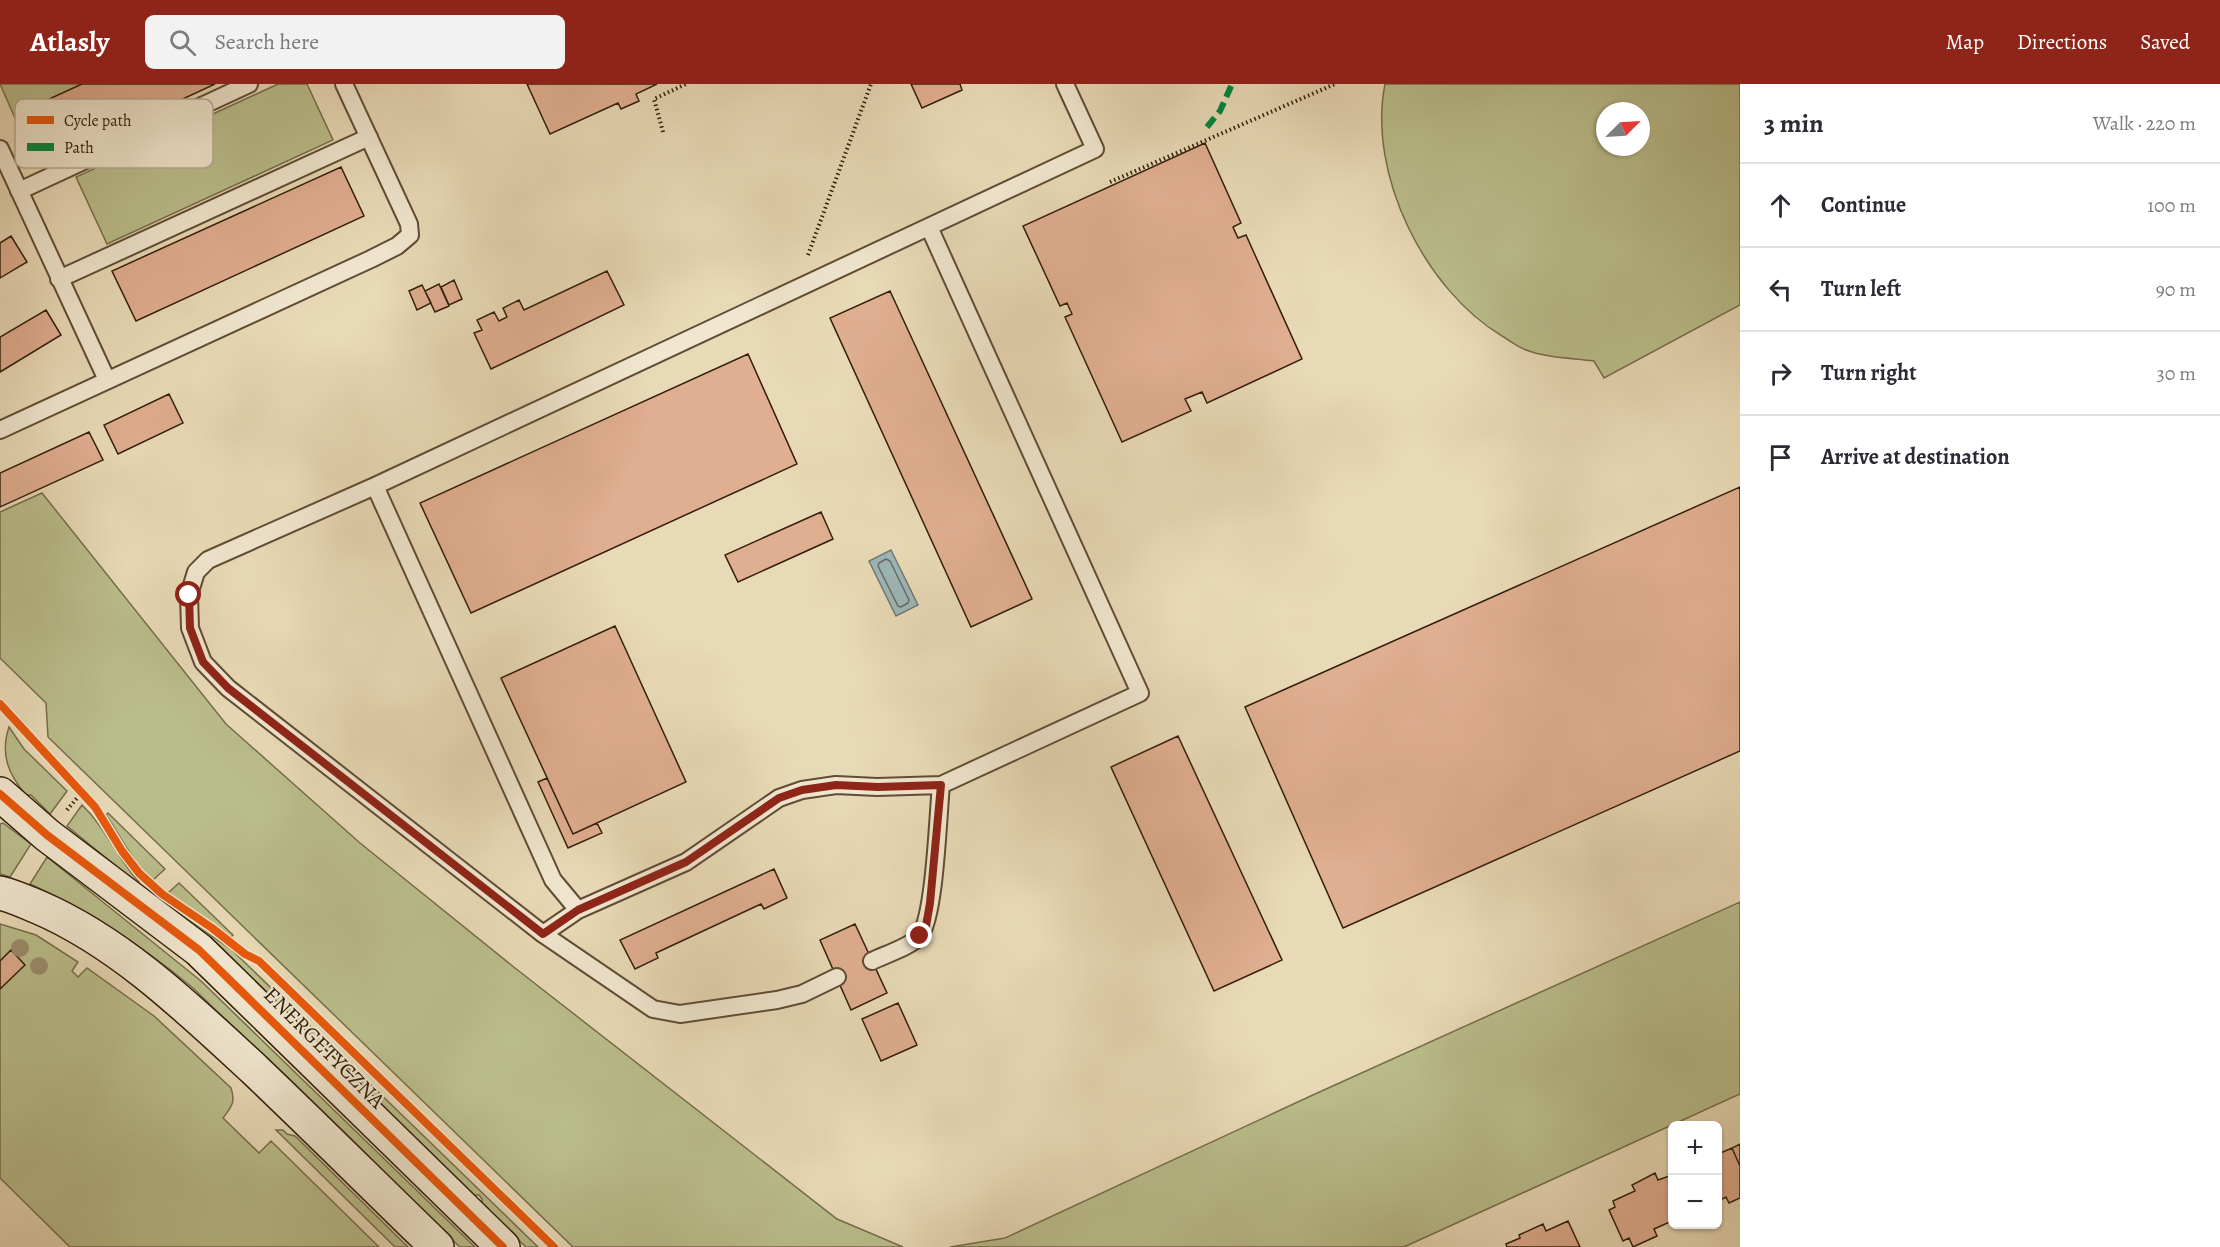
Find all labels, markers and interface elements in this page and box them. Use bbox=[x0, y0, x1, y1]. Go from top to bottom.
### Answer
search box bbox=[145, 15, 565, 69]
text: Atlasly bbox=[30, 23, 109, 61]
icon: search bbox=[166, 26, 199, 59]
text: Search here bbox=[214, 27, 319, 57]
text: Map bbox=[1946, 28, 1984, 56]
text: Directions bbox=[2017, 28, 2107, 56]
text: Saved bbox=[2140, 28, 2190, 56]
legend bbox=[15, 99, 213, 168]
north arrow bbox=[1596, 102, 1650, 156]
text: 3 min bbox=[1764, 106, 1824, 141]
text: Cycle path bbox=[64, 110, 132, 132]
text: Walk · 220 m bbox=[2093, 110, 2196, 137]
text: Path bbox=[64, 137, 94, 159]
icon: ahead bbox=[1764, 189, 1797, 222]
text: Continue bbox=[1821, 190, 1906, 220]
text: 100 m bbox=[2147, 192, 2196, 219]
icon: left bbox=[1764, 273, 1797, 306]
text: Turn left bbox=[1821, 274, 1901, 304]
text: 90 m bbox=[2156, 276, 2196, 303]
icon: right bbox=[1764, 357, 1797, 390]
text: Turn right bbox=[1821, 358, 1917, 388]
text: 30 m bbox=[2156, 360, 2196, 387]
icon: arrive bbox=[1764, 441, 1797, 474]
text: Arrive at destination bbox=[1821, 442, 2010, 472]
route start bbox=[175, 581, 201, 607]
route end bbox=[906, 922, 932, 948]
street label: ENERGETYCZNA bbox=[257, 980, 393, 1116]
map controls bbox=[1668, 1121, 1722, 1229]
button: + bbox=[1668, 1121, 1722, 1175]
button: − bbox=[1668, 1175, 1722, 1229]

